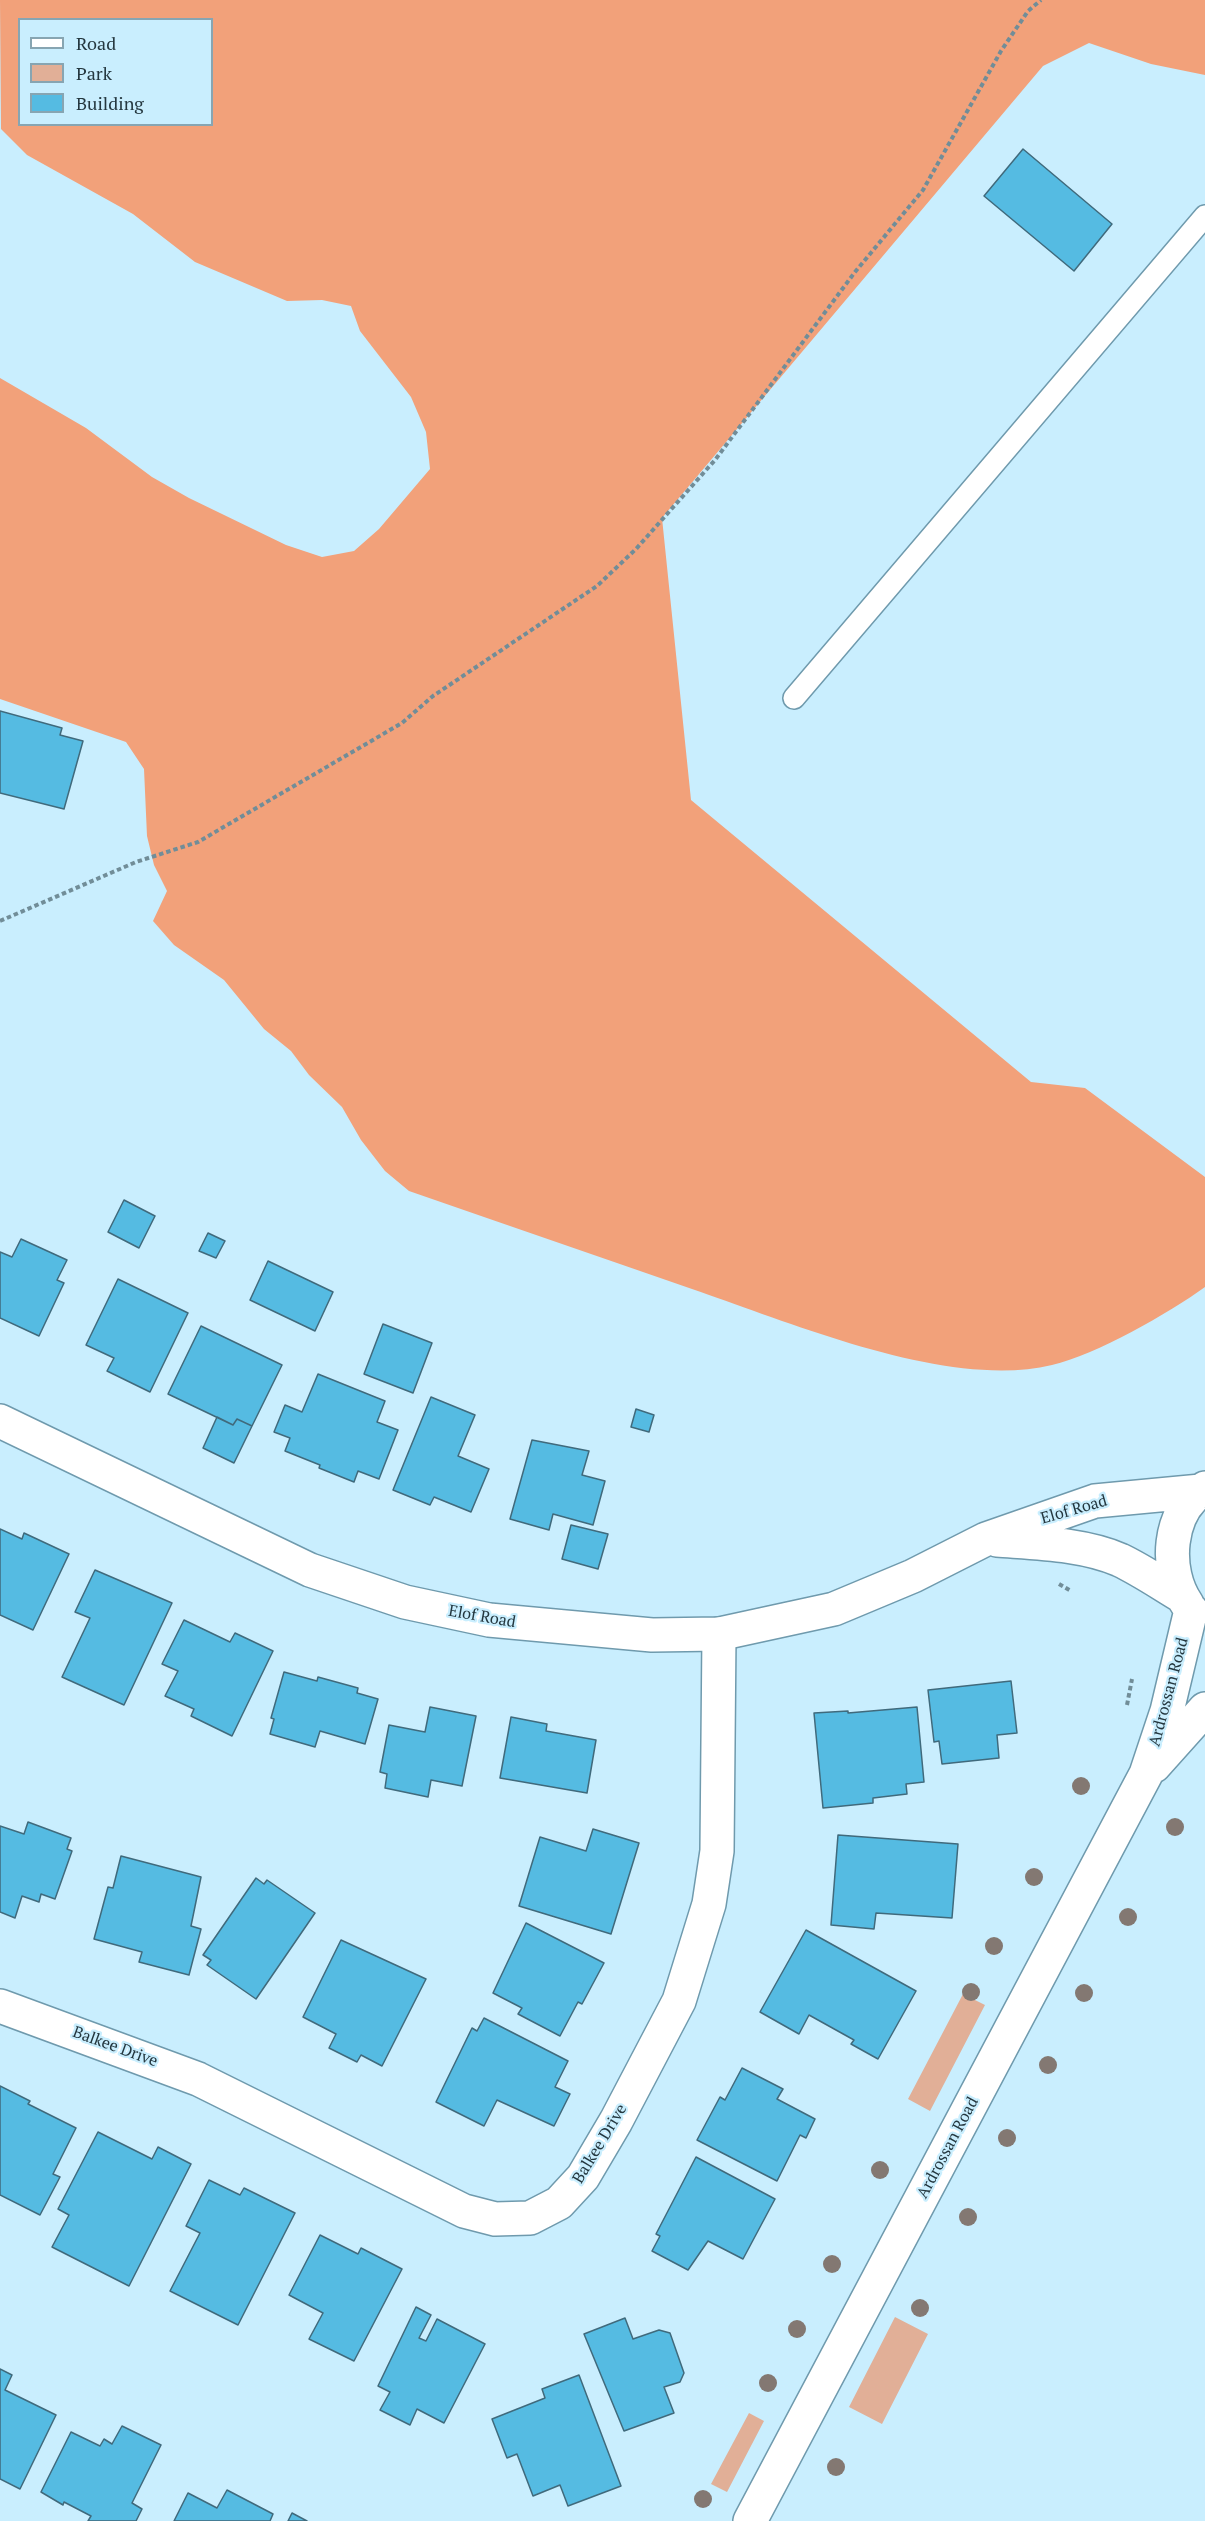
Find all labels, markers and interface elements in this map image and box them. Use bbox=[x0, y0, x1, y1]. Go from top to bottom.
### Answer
legend bbox=[18, 18, 213, 126]
text: Road bbox=[76, 31, 116, 55]
text: Park bbox=[76, 61, 112, 85]
text: Building bbox=[76, 91, 144, 115]
street label: Elof Road bbox=[1039, 1491, 1109, 1529]
street label: Elof Road bbox=[447, 1602, 517, 1632]
street label: Ardrossan Road bbox=[1145, 1635, 1193, 1749]
street label: Balkee Drive bbox=[70, 2023, 160, 2071]
street label: Ardrossan Road bbox=[913, 2094, 983, 2202]
street label: Balkee Drive bbox=[569, 2101, 631, 2187]

